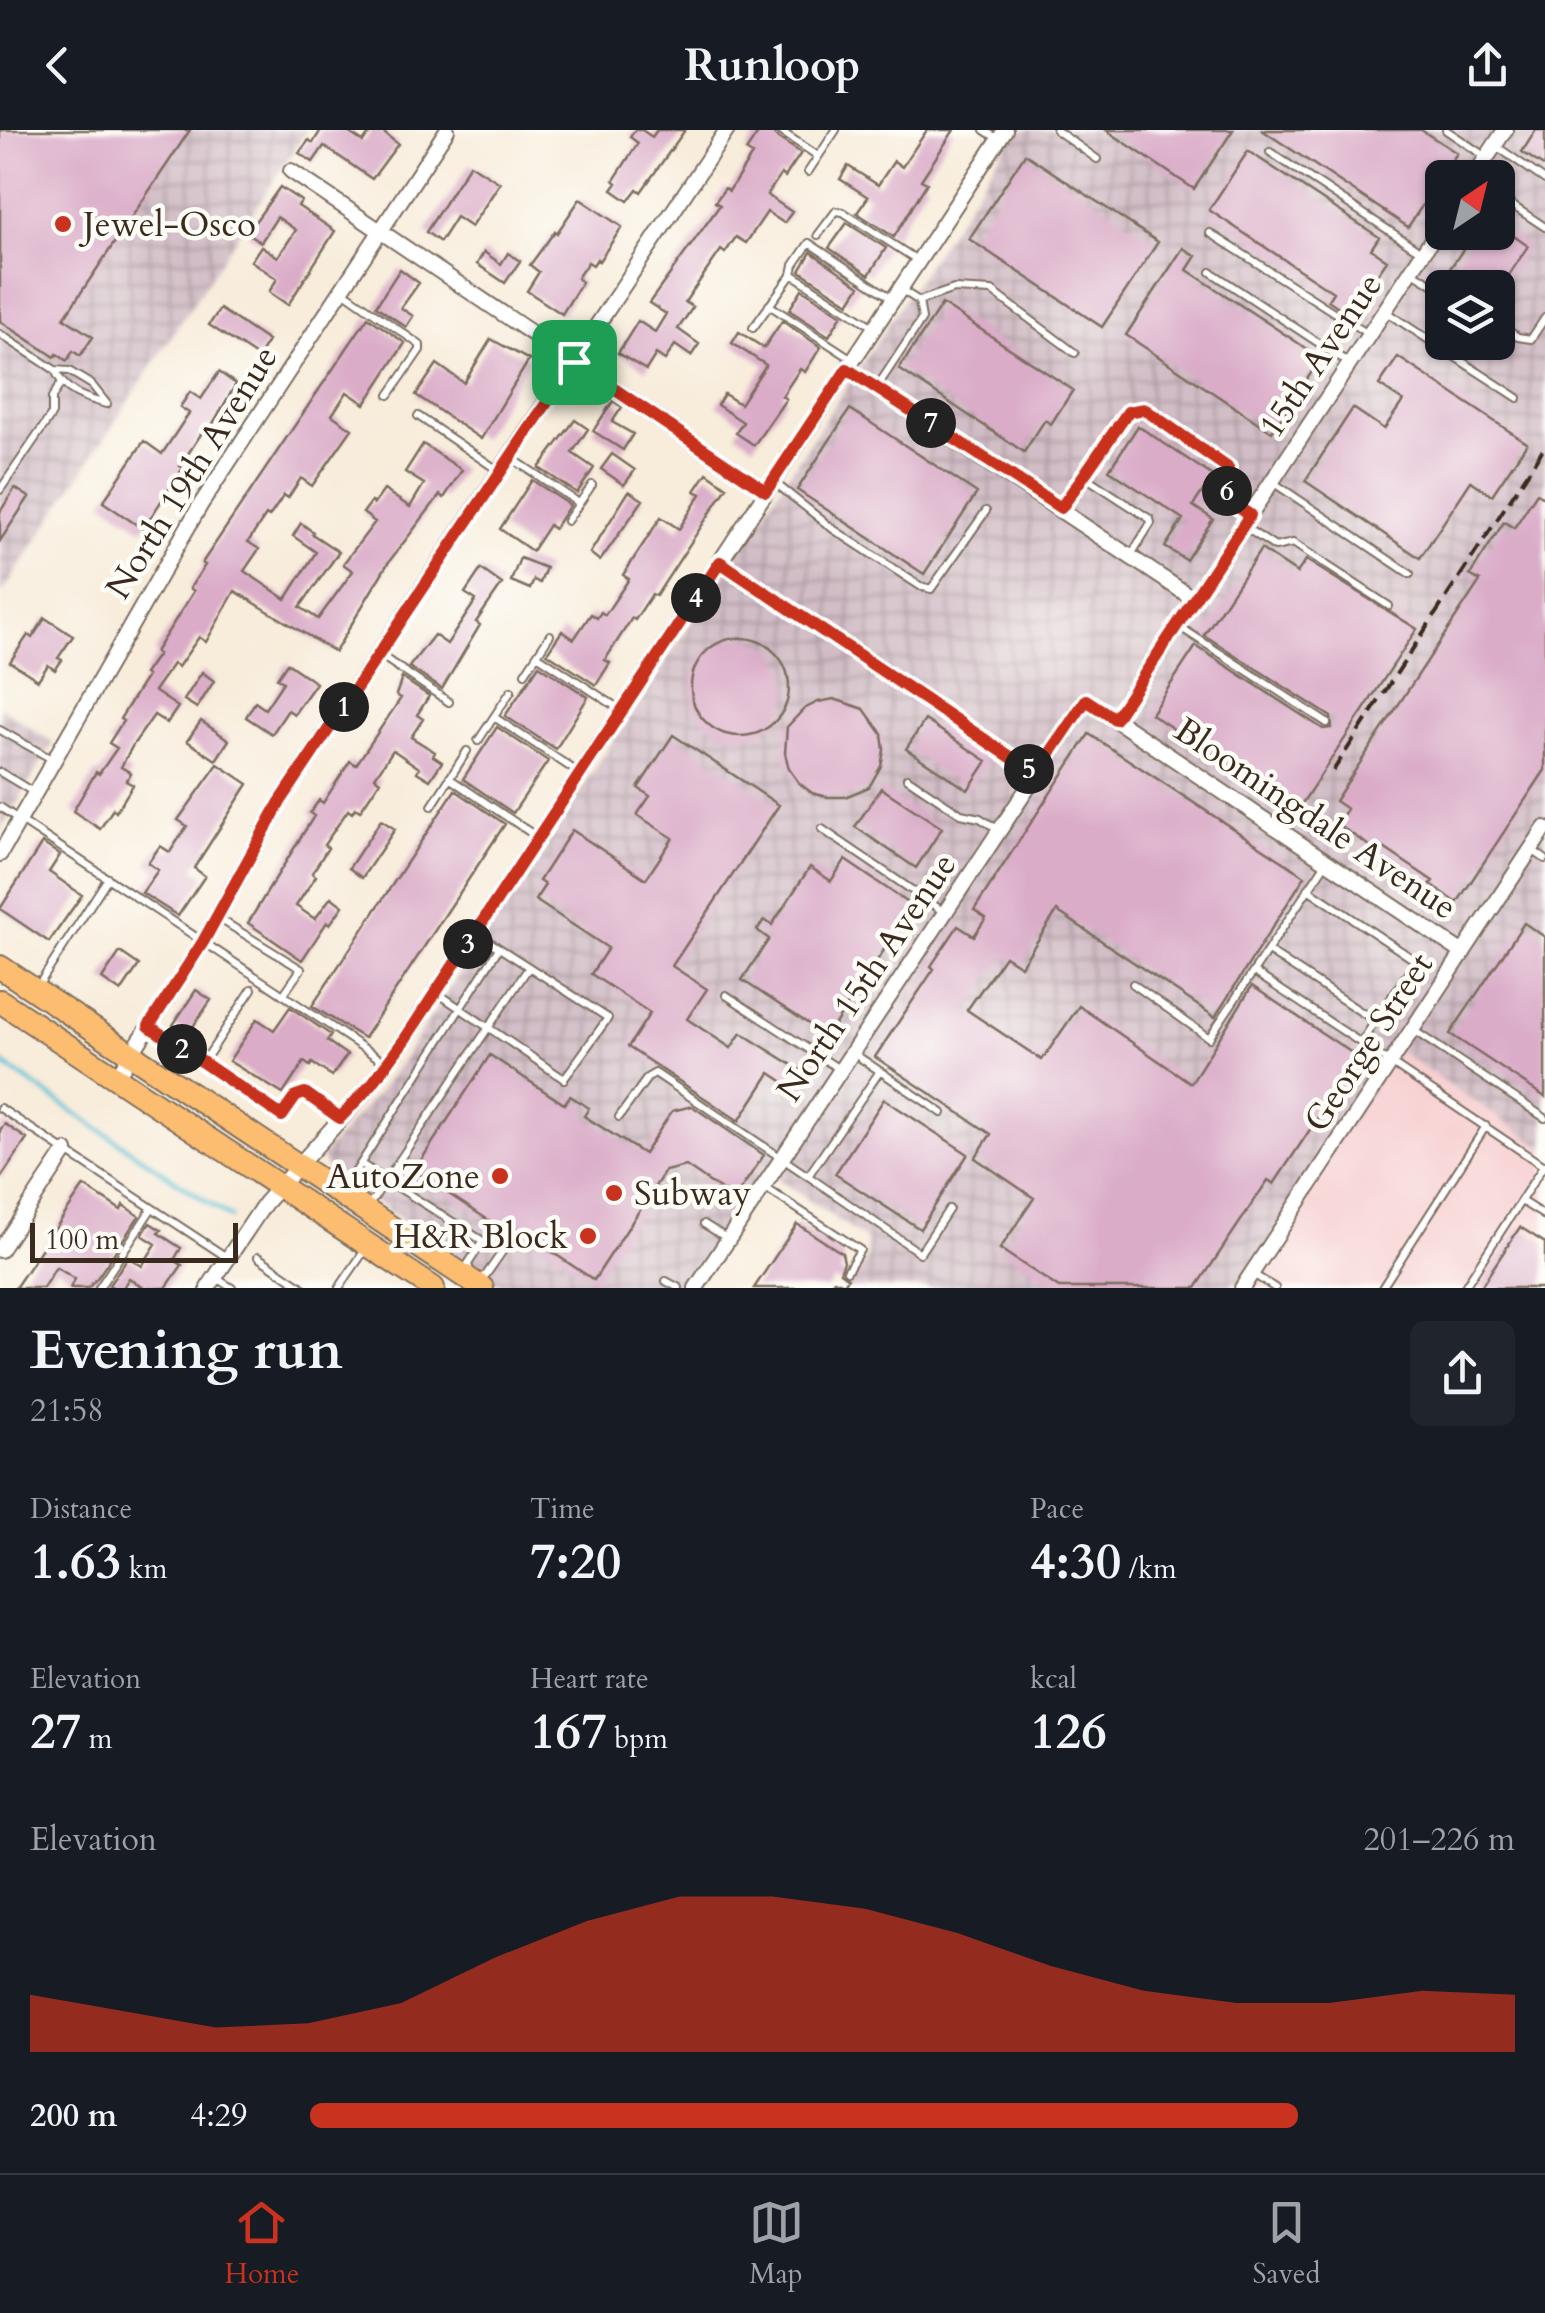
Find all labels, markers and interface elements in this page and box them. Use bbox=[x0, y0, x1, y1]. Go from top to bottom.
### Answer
text: Runloop bbox=[684, 35, 861, 96]
icon: back bbox=[30, 38, 85, 93]
icon: share bbox=[1460, 38, 1515, 93]
north arrow bbox=[1425, 160, 1515, 250]
map controls bbox=[1425, 160, 1515, 360]
place label: Jewel-Osco bbox=[78, 201, 256, 249]
marker: Jewel-Osco bbox=[52, 213, 74, 235]
street label: 15th Avenue bbox=[1248, 264, 1394, 447]
button: layers bbox=[1425, 270, 1515, 360]
pin bbox=[532, 320, 617, 405]
icon: arrive bbox=[547, 335, 602, 390]
street label: North 19th Avenue bbox=[95, 337, 289, 608]
pin: 7 bbox=[906, 398, 956, 448]
text: 7 bbox=[924, 404, 938, 442]
pin: 6 bbox=[1202, 466, 1252, 516]
text: 6 bbox=[1220, 472, 1234, 510]
pin: 4 bbox=[671, 573, 721, 623]
text: 4 bbox=[689, 579, 703, 617]
pin: 1 bbox=[319, 682, 369, 732]
text: 1 bbox=[337, 688, 351, 726]
street label: Bloomingdale Avenue bbox=[1165, 706, 1466, 931]
pin: 5 bbox=[1004, 744, 1054, 794]
text: 5 bbox=[1022, 750, 1036, 788]
street label: North 15th Avenue bbox=[766, 844, 968, 1111]
pin: 3 bbox=[443, 919, 493, 969]
text: 3 bbox=[461, 925, 475, 963]
street label: George Street bbox=[1293, 944, 1445, 1141]
pin: 2 bbox=[157, 1024, 207, 1074]
text: 2 bbox=[175, 1030, 189, 1068]
place label: AutoZone bbox=[326, 1153, 480, 1201]
marker: AutoZone bbox=[489, 1165, 511, 1187]
place label: Subway bbox=[634, 1170, 752, 1218]
marker: Subway bbox=[603, 1182, 625, 1204]
place label: H&R Block bbox=[393, 1213, 568, 1261]
scale bar bbox=[30, 1218, 238, 1262]
text: 100 m bbox=[45, 1221, 119, 1259]
marker: H&R Block bbox=[577, 1225, 599, 1247]
text: Evening run bbox=[30, 1314, 343, 1388]
button: share bbox=[1410, 1321, 1515, 1426]
text: 21:58 bbox=[30, 1389, 104, 1433]
text: Distance bbox=[30, 1490, 132, 1528]
text: Time bbox=[530, 1490, 595, 1528]
text: Pace bbox=[1030, 1490, 1084, 1528]
text: 1.63 bbox=[30, 1528, 121, 1596]
text: 7:20 bbox=[530, 1528, 621, 1596]
text: 4:30 bbox=[1030, 1528, 1121, 1596]
text: km bbox=[121, 1550, 168, 1588]
text: /km bbox=[1121, 1550, 1177, 1588]
text: Elevation bbox=[30, 1660, 141, 1698]
text: Heart rate bbox=[530, 1660, 649, 1698]
text: kcal bbox=[1030, 1660, 1077, 1698]
text: 27 bbox=[30, 1698, 81, 1766]
text: 167 bbox=[530, 1698, 607, 1766]
text: 126 bbox=[1030, 1698, 1107, 1766]
text: m bbox=[81, 1720, 112, 1758]
text: bpm bbox=[607, 1720, 668, 1758]
text: Elevation bbox=[30, 1818, 157, 1862]
text: 201–226 m bbox=[1363, 1818, 1515, 1862]
text: 200 m bbox=[30, 2094, 117, 2138]
text: 4:29 bbox=[190, 2094, 247, 2138]
tab: Home bbox=[225, 2195, 299, 2293]
tab: Map bbox=[749, 2195, 804, 2293]
tab: Saved bbox=[1253, 2195, 1320, 2293]

